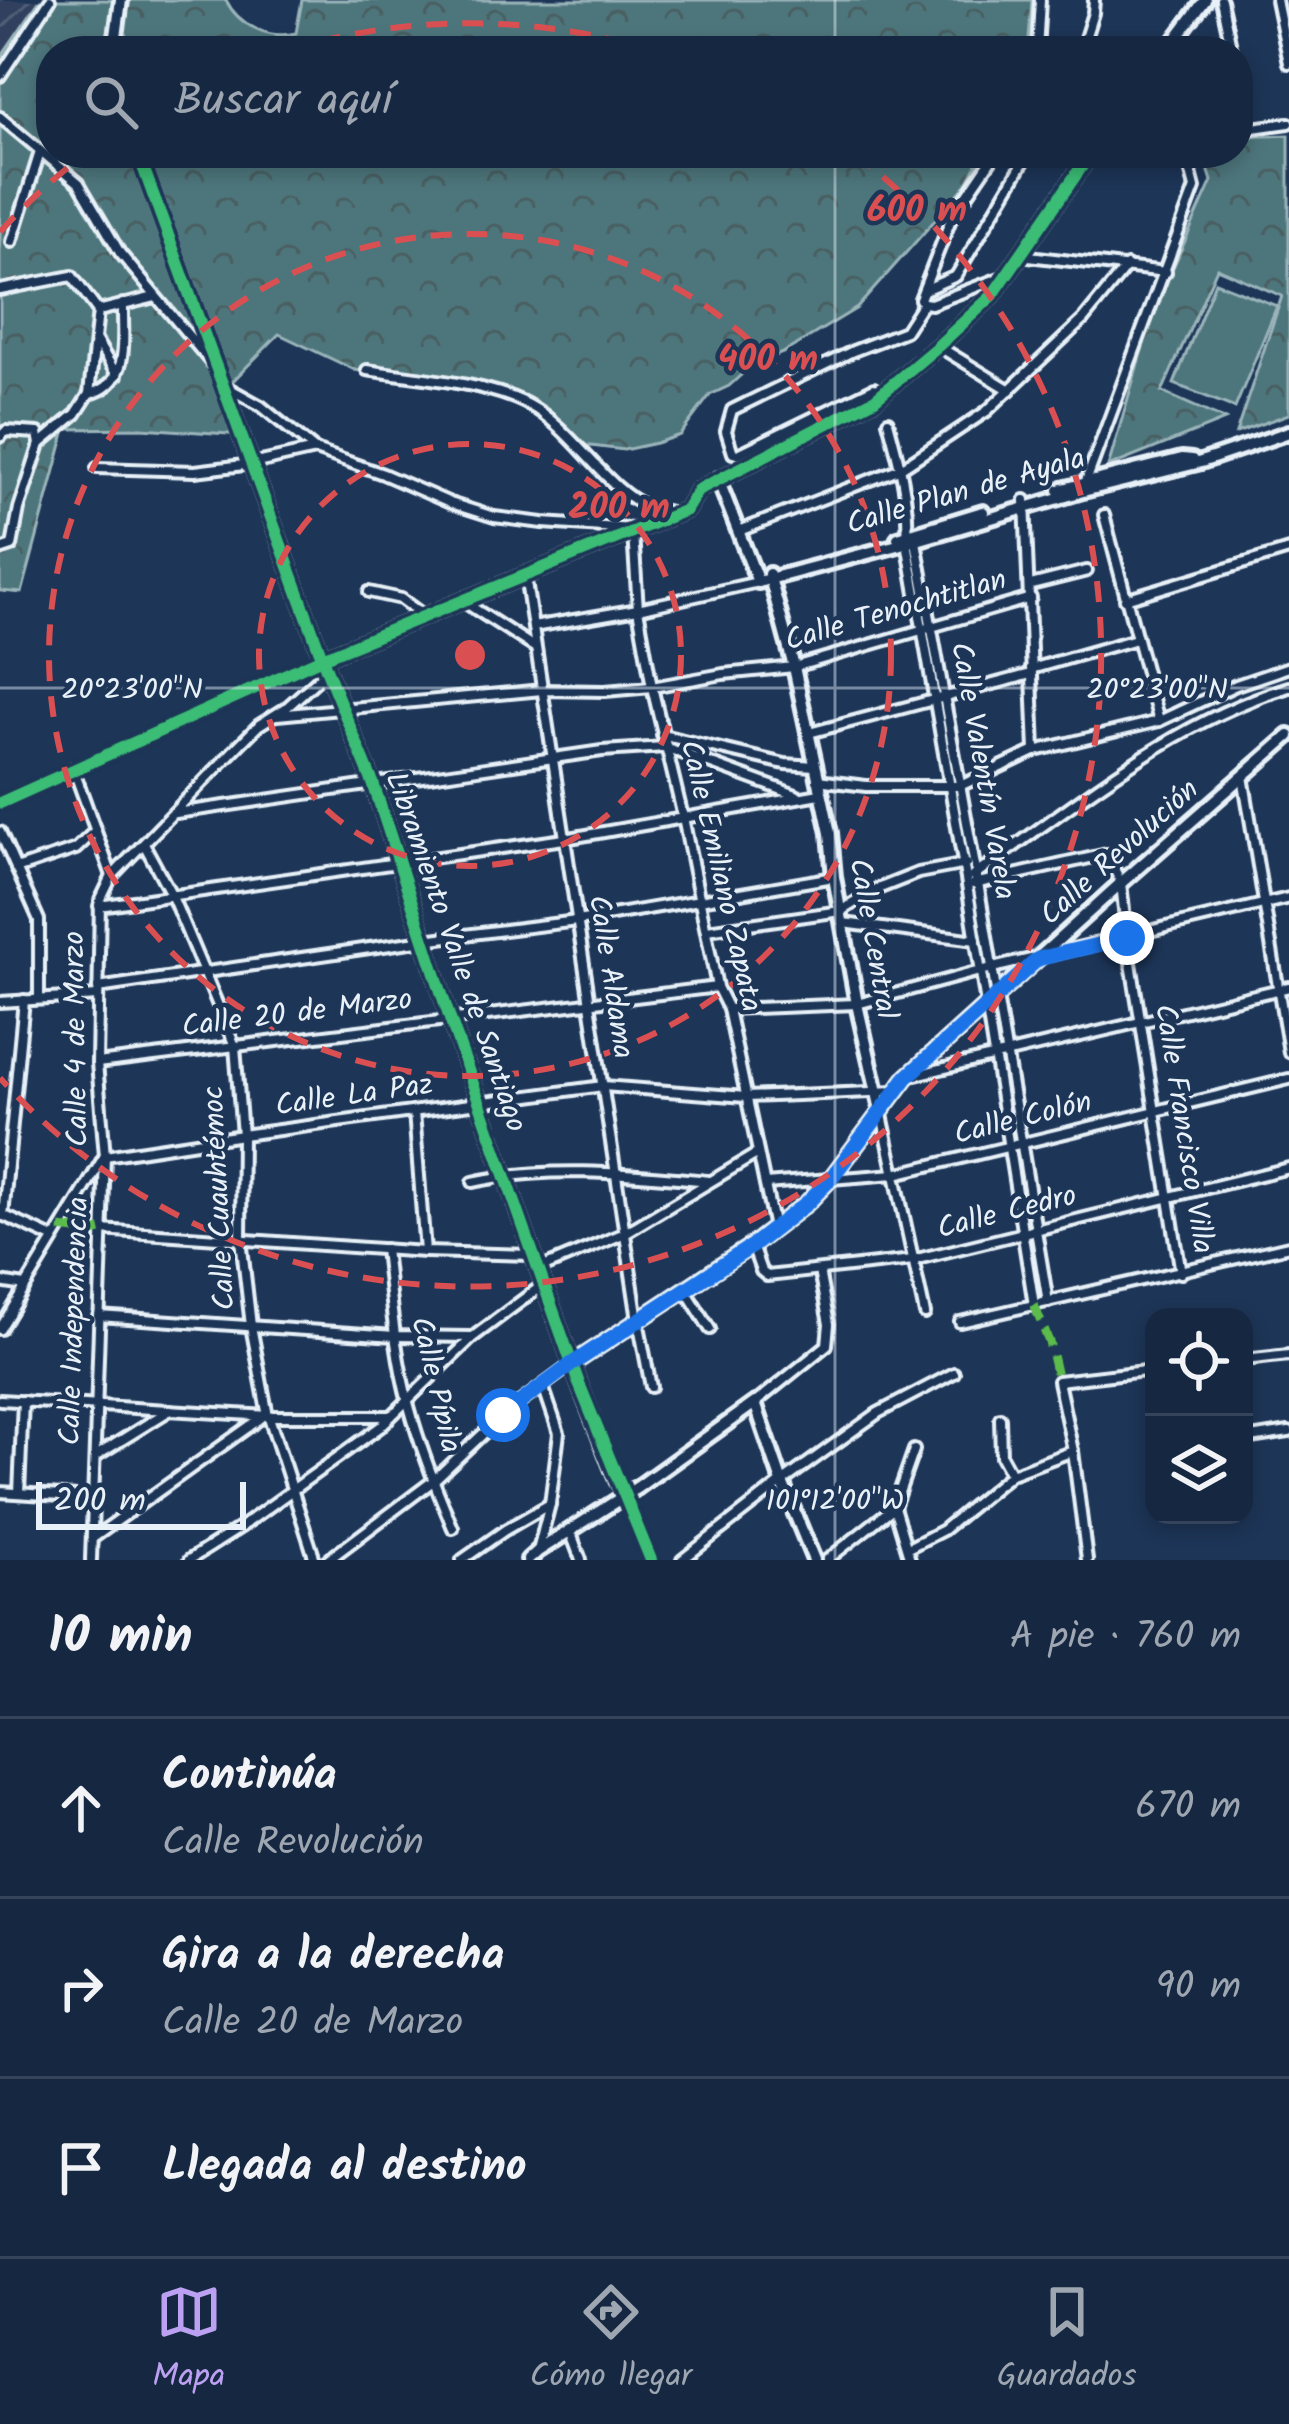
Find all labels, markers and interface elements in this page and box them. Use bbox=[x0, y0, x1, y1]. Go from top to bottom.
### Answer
search box bbox=[36, 36, 1253, 168]
text: Buscar aquí bbox=[174, 66, 392, 138]
icon: search bbox=[78, 69, 144, 135]
text: 600 m bbox=[867, 183, 967, 240]
text: 400 m bbox=[718, 332, 818, 389]
street label: Calle Plan de Ayala bbox=[841, 435, 1091, 549]
text: 200 m bbox=[568, 480, 670, 537]
street label: Calle Tenochtitlan bbox=[780, 556, 1012, 666]
centre of rings bbox=[449, 634, 491, 676]
street label: Calle Valentín Varela bbox=[936, 638, 1028, 904]
text: 20°23'00"N bbox=[61, 667, 203, 715]
text: 20°23'00"N bbox=[1086, 667, 1228, 715]
street label: Calle Emiliano Zapata bbox=[665, 735, 775, 1017]
street label: Libramiento Valle de Santiago bbox=[371, 765, 539, 1139]
street label: Calle Revolución bbox=[1029, 768, 1211, 938]
street label: Calle Central bbox=[834, 855, 910, 1023]
street label: Calle Aldama bbox=[573, 892, 647, 1062]
route end bbox=[1100, 911, 1154, 965]
street label: Calle 4 de Marzo bbox=[51, 931, 103, 1147]
street label: Calle 20 de Marzo bbox=[179, 976, 415, 1052]
street label: Calle Francisco Villa bbox=[1140, 1001, 1226, 1257]
street label: Calle La Paz bbox=[272, 1061, 436, 1131]
street label: Calle Colón bbox=[949, 1079, 1097, 1159]
street label: Calle Cuauhtémoc bbox=[190, 1084, 250, 1312]
street label: Calle Cedro bbox=[932, 1173, 1082, 1253]
street label: Calle Independencia bbox=[47, 1196, 103, 1446]
map controls bbox=[1145, 1308, 1253, 1524]
button: locate bbox=[1145, 1308, 1253, 1416]
street label: Calle Pípila bbox=[396, 1312, 474, 1458]
route start bbox=[476, 1388, 530, 1442]
button: layers bbox=[1145, 1416, 1253, 1524]
scale bar bbox=[36, 1476, 246, 1529]
text: 200 m bbox=[54, 1476, 146, 1529]
text: 101°12'00"W bbox=[766, 1478, 904, 1526]
text: 10 min bbox=[48, 1598, 192, 1679]
text: A pie · 760 m bbox=[1010, 1607, 1241, 1669]
text: Continúa bbox=[162, 1741, 337, 1813]
icon: ahead bbox=[48, 1775, 114, 1841]
text: 670 m bbox=[1135, 1777, 1241, 1839]
text: Calle Revolución bbox=[162, 1813, 424, 1875]
text: Gira a la derecha bbox=[162, 1921, 504, 1993]
icon: right bbox=[48, 1955, 114, 2021]
text: 90 m bbox=[1156, 1957, 1241, 2019]
text: Calle 20 de Marzo bbox=[162, 1993, 463, 2055]
text: Llegada al destino bbox=[162, 2132, 527, 2204]
icon: arrive bbox=[48, 2135, 114, 2201]
tab: Mapa bbox=[152, 2279, 225, 2404]
tab: Cómo llegar bbox=[530, 2279, 692, 2404]
tab: Guardados bbox=[997, 2279, 1137, 2404]

